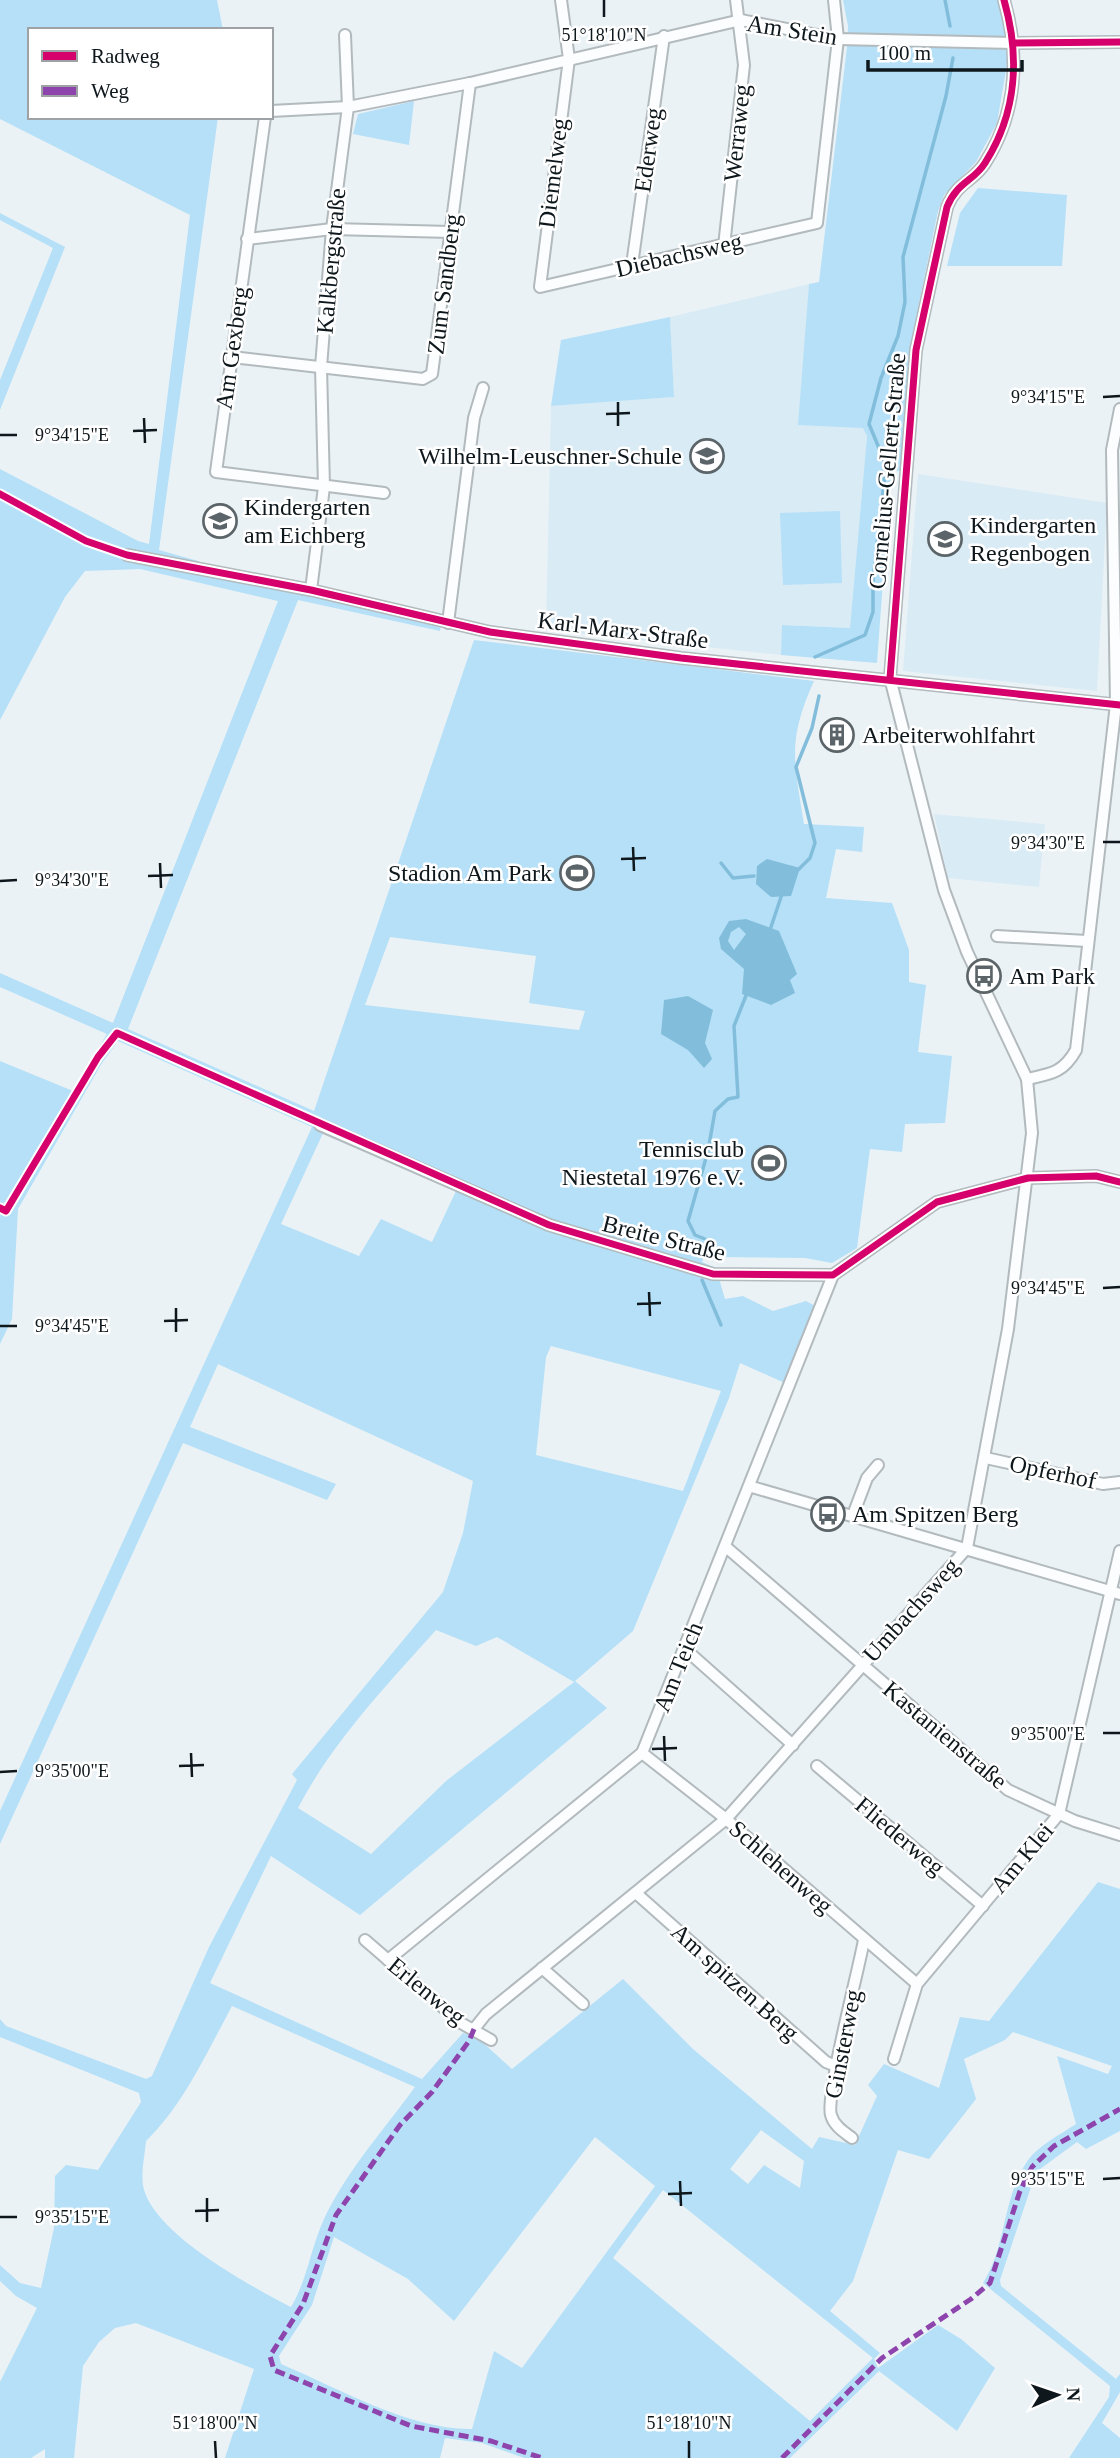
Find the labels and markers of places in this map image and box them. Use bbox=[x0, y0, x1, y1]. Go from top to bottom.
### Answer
school or university icon: Wilhelm-Leuschner-Schule bbox=[688, 437, 726, 475]
place label: Wilhelm-Leuschner-Schule bbox=[418, 443, 682, 469]
place label: Kindergarten am Eichberg bbox=[244, 494, 370, 548]
school or university icon: Kindergarten am Eichberg bbox=[201, 502, 239, 540]
place label: Kindergarten Regenbogen bbox=[970, 512, 1096, 566]
school or university icon: Kindergarten Regenbogen bbox=[926, 520, 964, 558]
building icon: Arbeiterwohlfahrt bbox=[818, 716, 856, 754]
place label: Arbeiterwohlfahrt bbox=[862, 722, 1036, 748]
sports icon: Stadion Am Park bbox=[558, 854, 596, 892]
place label: Stadion Am Park bbox=[388, 860, 552, 886]
bus stop icon: Am Park bbox=[965, 957, 1003, 995]
place label: Am Park bbox=[1009, 963, 1095, 989]
place label: Tennisclub Niestetal 1976 e.V. bbox=[562, 1136, 744, 1190]
sports icon: Tennisclub Niestetal 1976 e.V. bbox=[750, 1144, 788, 1182]
bus stop icon: Am Spitzen Berg bbox=[809, 1495, 847, 1533]
place label: Am Spitzen Berg bbox=[852, 1501, 1018, 1527]

